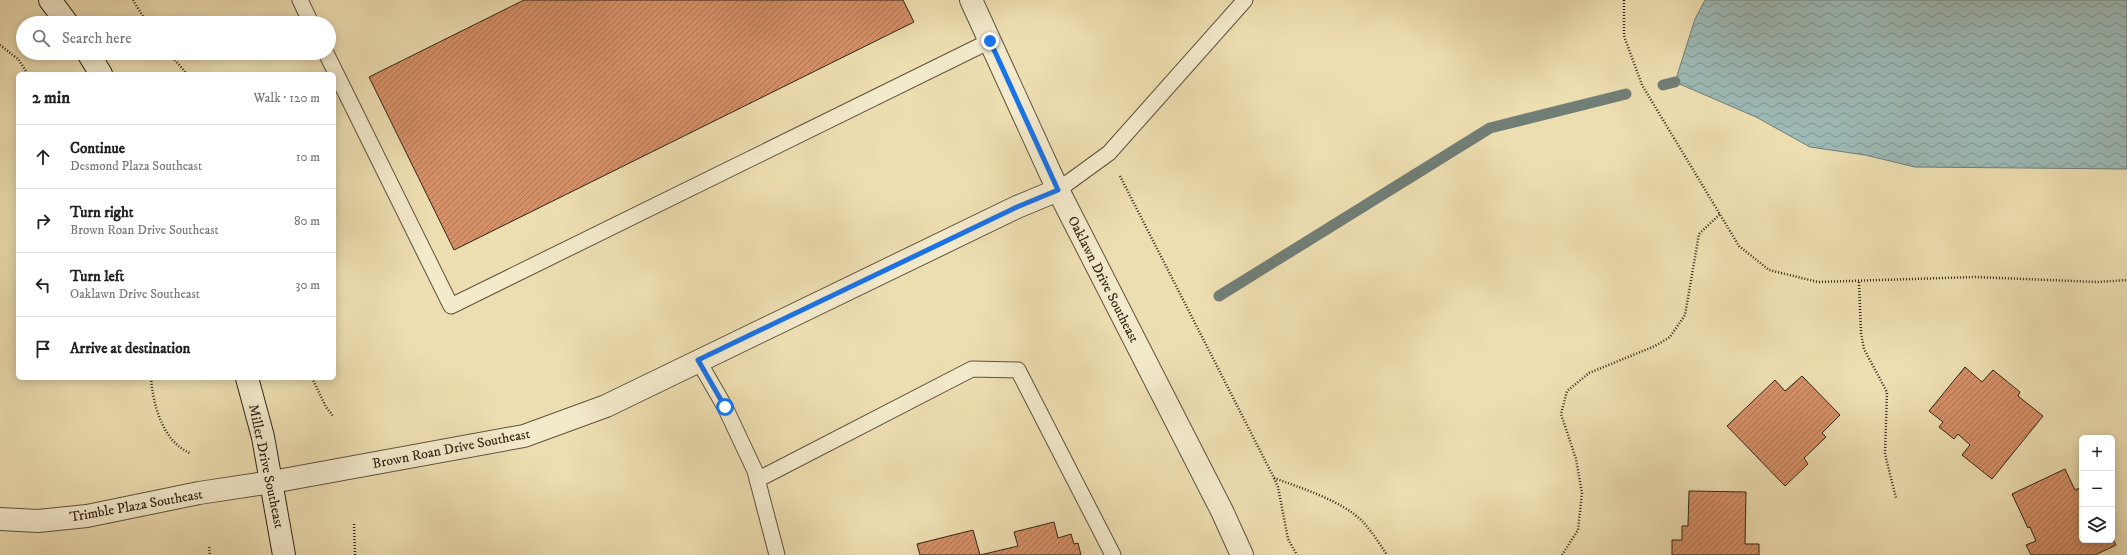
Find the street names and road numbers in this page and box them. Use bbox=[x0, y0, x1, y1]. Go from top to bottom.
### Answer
street label: Oaklawn Drive Southeast bbox=[1063, 213, 1143, 346]
street label: Miller Drive Southeast bbox=[244, 402, 288, 530]
street label: Brown Roan Drive Southeast bbox=[371, 425, 532, 473]
street label: Trimble Plaza Southeast bbox=[68, 485, 205, 527]

